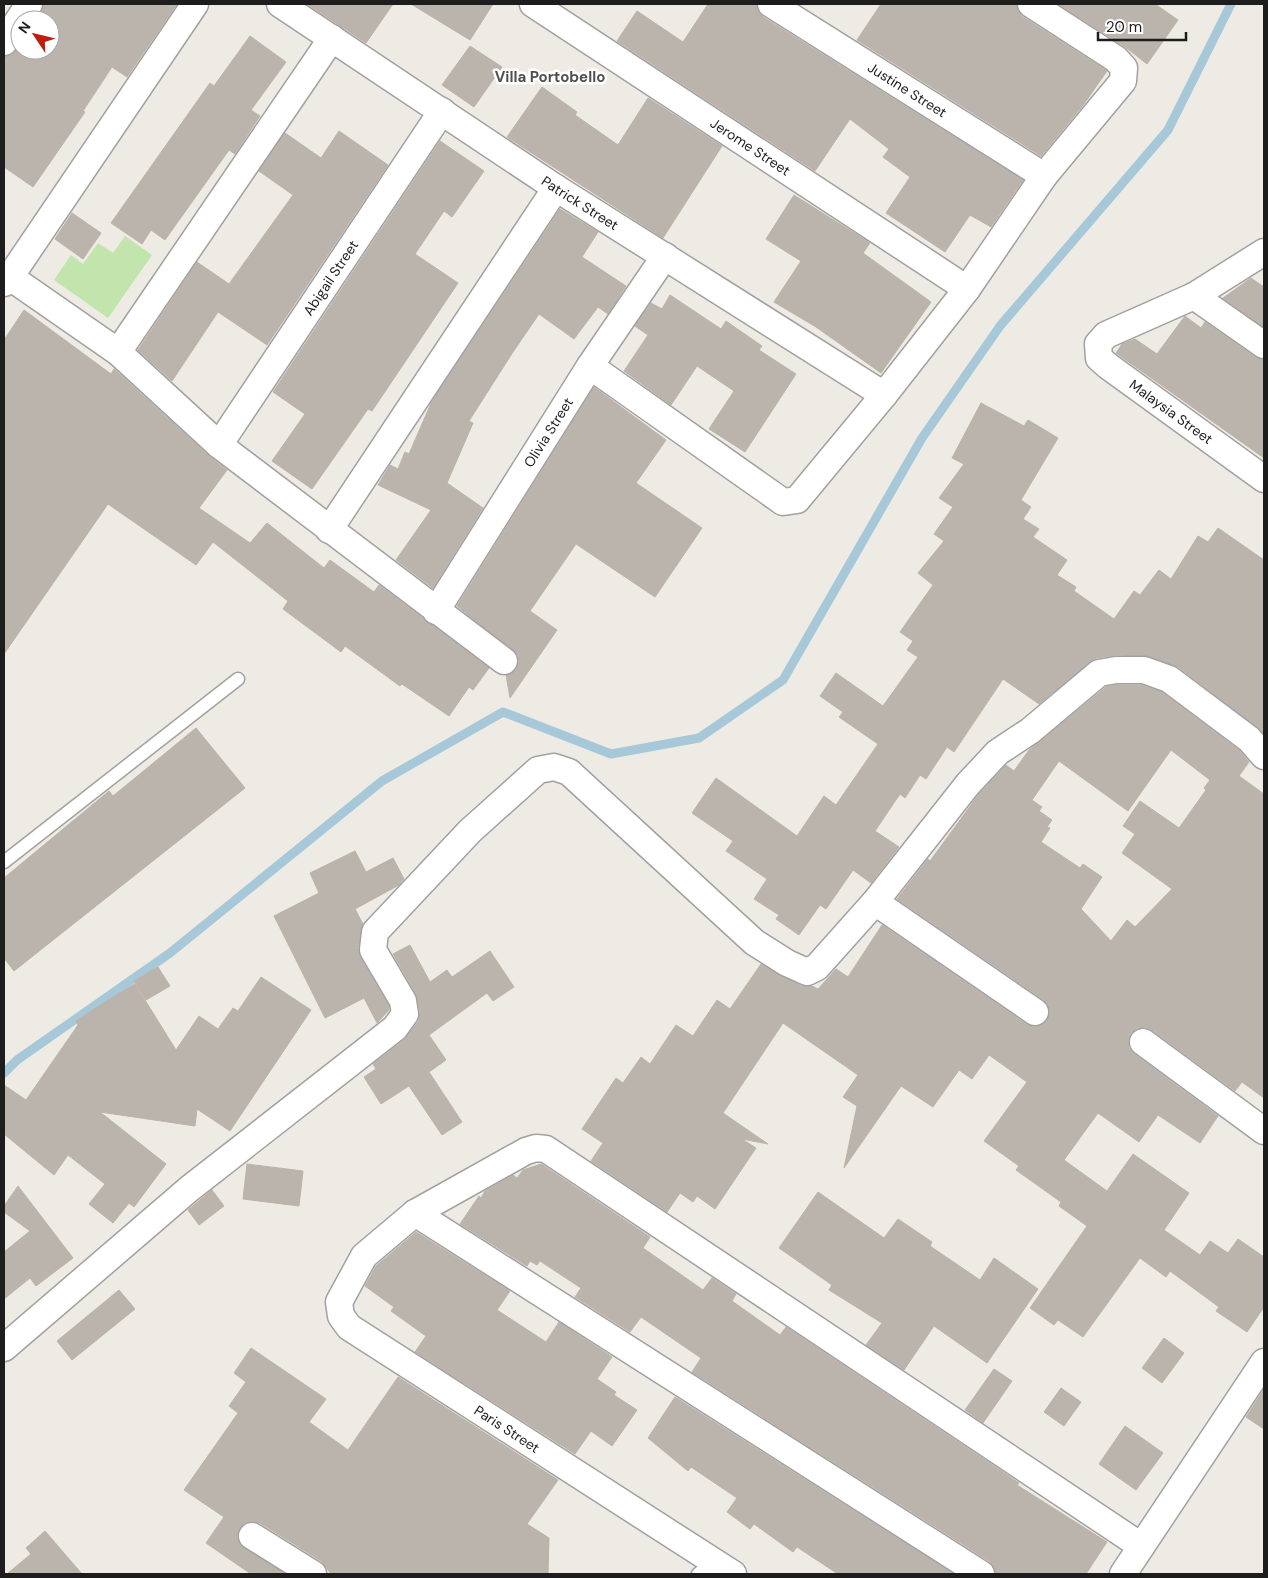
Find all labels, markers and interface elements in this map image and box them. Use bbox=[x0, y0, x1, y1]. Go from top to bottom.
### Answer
north arrow bbox=[10, 10, 60, 60]
scale bar bbox=[1098, 10, 1186, 42]
text: 20 m bbox=[1106, 17, 1142, 37]
text: N bbox=[14, 18, 35, 37]
street label: Justine Street bbox=[864, 58, 950, 121]
district label: Villa Portobello bbox=[495, 67, 605, 87]
street label: Jerome Street bbox=[707, 114, 794, 180]
street label: Patrick Street bbox=[538, 172, 622, 234]
street label: Abigail Street bbox=[299, 237, 362, 319]
street label: Malaysia Street bbox=[1126, 375, 1216, 448]
street label: Olivia Street bbox=[520, 394, 577, 471]
street label: Paris Street bbox=[471, 1401, 543, 1457]

